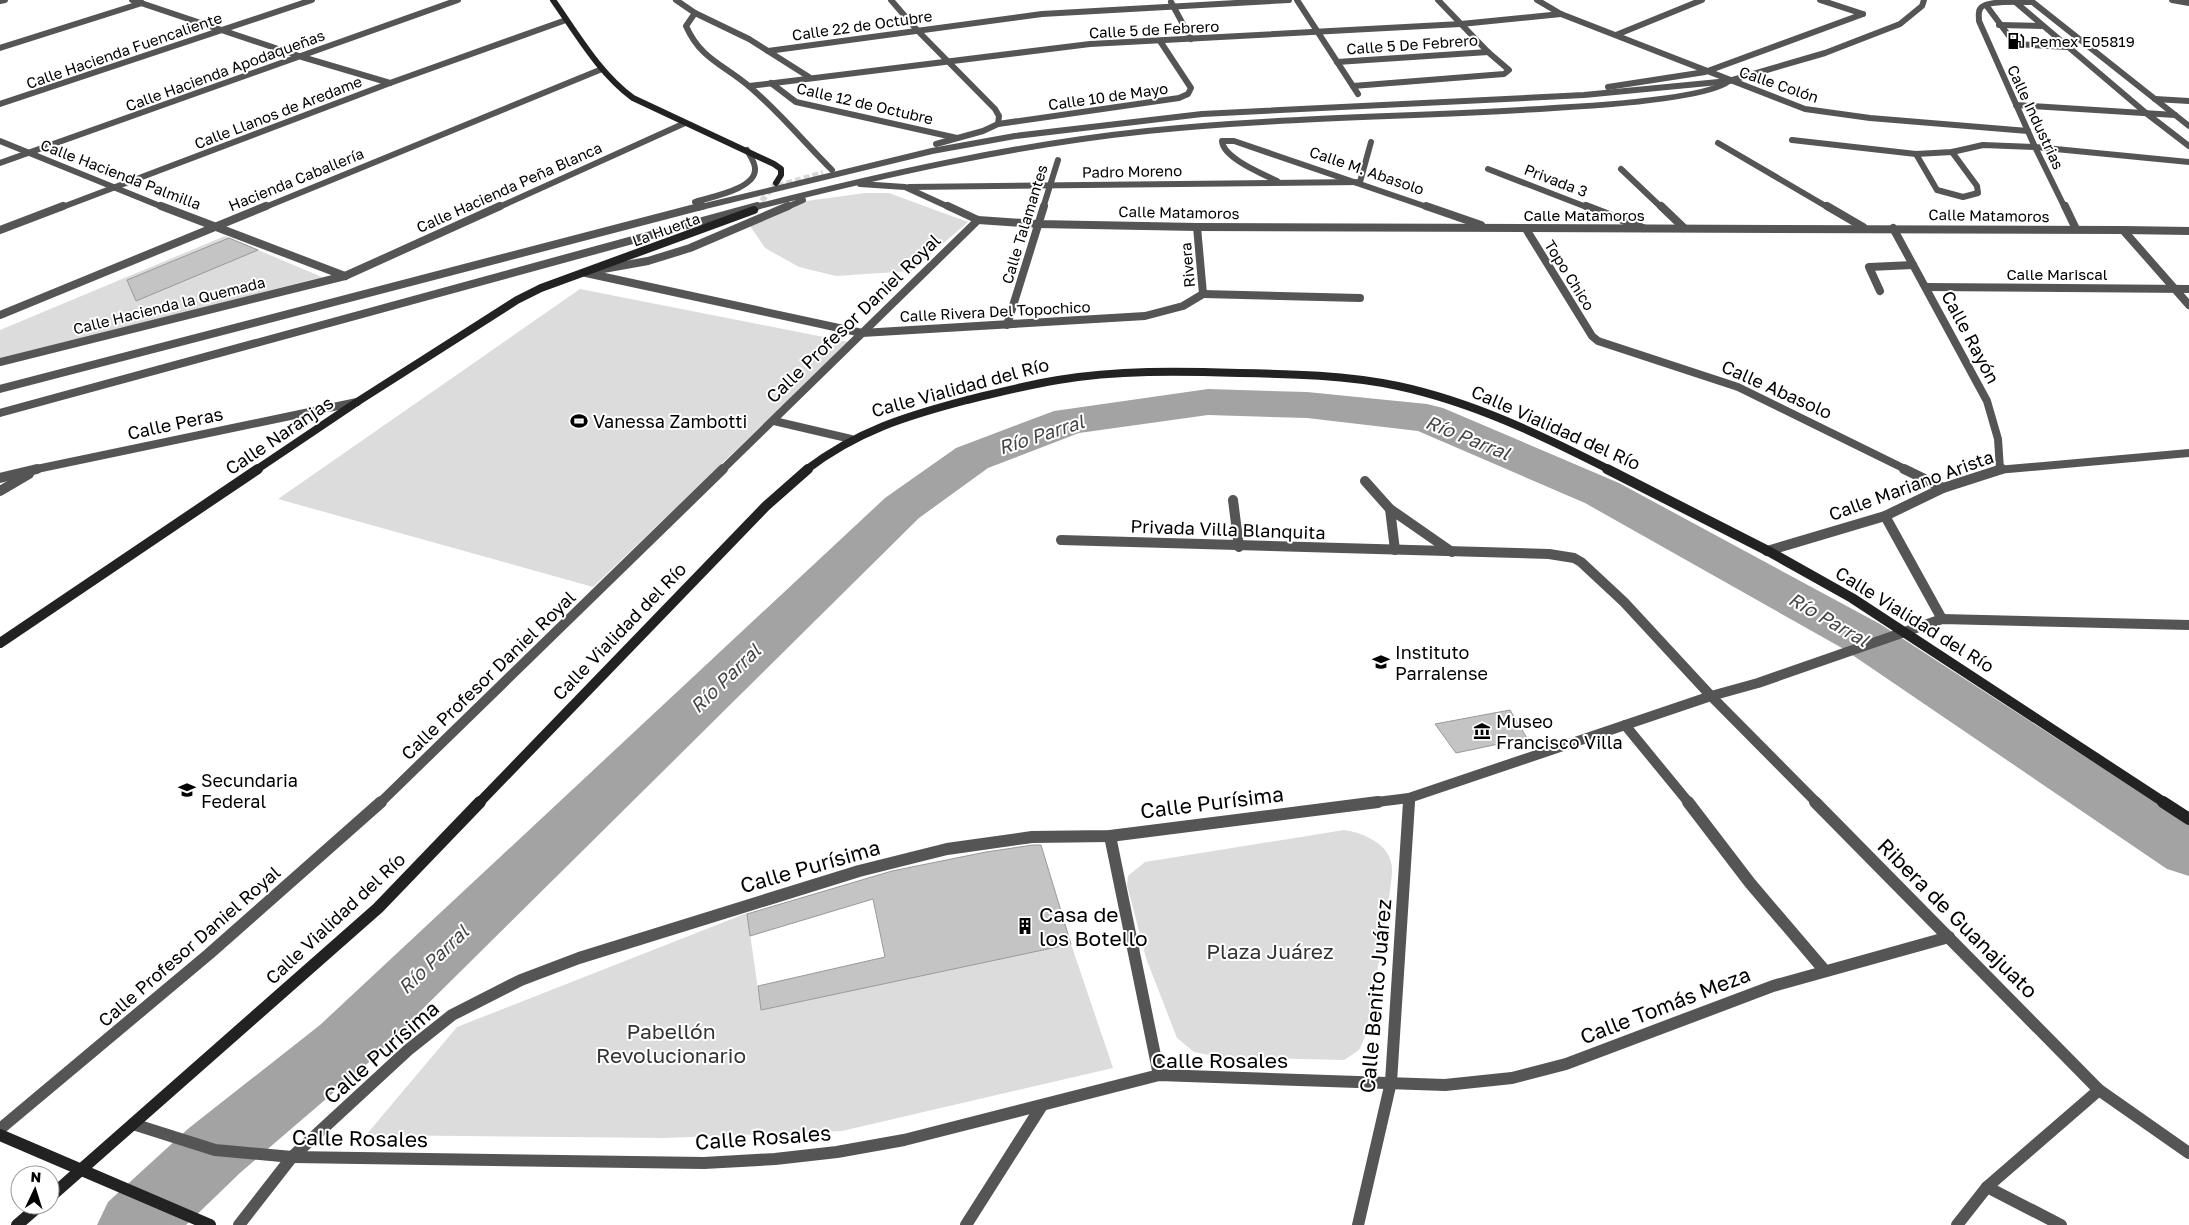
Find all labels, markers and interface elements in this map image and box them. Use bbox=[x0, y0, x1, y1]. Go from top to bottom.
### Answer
street label: Calle 22 de Octubre bbox=[791, 6, 934, 44]
street label: Calle Hacienda Fuencaliente bbox=[24, 8, 225, 92]
street label: Calle 5 de Febrero bbox=[1088, 17, 1220, 41]
street label: Calle Hacienda Apodaqueñas bbox=[123, 26, 327, 114]
street label: Calle 5 De Febrero bbox=[1346, 30, 1478, 58]
fuel station icon: Pemex E05819 bbox=[2006, 31, 2026, 51]
place label: Pemex E05819 bbox=[2030, 32, 2135, 50]
street label: Calle Colón bbox=[1737, 62, 1821, 106]
street label: Calle Industrias bbox=[2004, 62, 2068, 172]
street label: Calle Llanos de Aredame bbox=[192, 72, 365, 152]
street label: Calle 12 de Octubre bbox=[795, 78, 935, 128]
street label: Calle 10 de Mayo bbox=[1047, 79, 1169, 113]
street label: Calle Hacienda Palmilla bbox=[38, 135, 204, 213]
street label: Calle Hacienda Peña Blanca bbox=[414, 138, 604, 236]
street label: Calle M. Abasolo bbox=[1307, 142, 1427, 198]
street label: Hacienda Caballería bbox=[226, 144, 366, 214]
street label: Privada 3 bbox=[1522, 160, 1590, 200]
street label: Padro Moreno bbox=[1082, 161, 1182, 181]
street label: Calle Talamantes bbox=[997, 162, 1051, 286]
street label: Calle Matamoros bbox=[1118, 202, 1240, 222]
street label: Calle Matamoros bbox=[1928, 205, 2050, 225]
street label: Calle Matamoros bbox=[1523, 206, 1645, 224]
street label: La Huerta bbox=[630, 208, 702, 250]
street label: Calle Profesor Daniel Royal bbox=[761, 229, 945, 407]
street label: Topo Chico bbox=[1541, 237, 1599, 313]
street label: Rivera bbox=[1176, 242, 1198, 288]
street label: Calle Mariscal bbox=[2006, 265, 2108, 283]
street label: Calle Hacienda la Quemada bbox=[71, 272, 267, 338]
street label: Calle Rayón bbox=[1937, 287, 2005, 387]
street label: Calle Rivera Del Topochico bbox=[899, 297, 1091, 325]
street label: Calle Vialidad del Río bbox=[869, 353, 1051, 421]
street label: Calle Abasolo bbox=[1718, 355, 1836, 423]
street label: Calle Vialidad del Río bbox=[1468, 380, 1644, 474]
street label: Calle Naranjas bbox=[221, 391, 337, 479]
street label: Calle Peras bbox=[125, 402, 225, 444]
water label: Río Parral bbox=[995, 409, 1088, 459]
place label: Vanessa Zambotti bbox=[593, 410, 747, 432]
water label: Río Parral bbox=[1423, 410, 1514, 465]
sports icon: Vanessa Zambotti bbox=[569, 411, 589, 431]
street label: Calle Mariano Arista bbox=[1826, 445, 1996, 525]
street label: Privada Villa Blanquita bbox=[1130, 515, 1326, 543]
street label: Calle Vialidad del Río bbox=[548, 558, 690, 704]
street label: Calle Vialidad del Río bbox=[1832, 561, 1998, 677]
street label: Calle Profesor Daniel Royal bbox=[396, 586, 580, 764]
water label: Río Parral bbox=[1785, 587, 1874, 652]
water label: Río Parral bbox=[685, 638, 766, 717]
place label: Instituto Parralense bbox=[1395, 641, 1488, 684]
school or university icon: Instituto Parralense bbox=[1371, 652, 1391, 672]
place label: Museo Francisco Villa bbox=[1496, 710, 1623, 753]
museum icon: Museo Francisco Villa bbox=[1472, 721, 1492, 741]
place label: Secundaria Federal bbox=[201, 769, 298, 812]
school or university icon: Secundaria Federal bbox=[177, 780, 197, 800]
street label: Calle Purísima bbox=[1139, 780, 1285, 824]
street label: Ribera de Guanajuato bbox=[1873, 833, 2043, 1003]
street label: Calle Purísima bbox=[737, 834, 883, 898]
street label: Calle Vialidad del Río bbox=[261, 848, 409, 988]
street label: Calle Profesor Daniel Royal bbox=[93, 861, 285, 1031]
street label: Calle Benito Juárez bbox=[1354, 898, 1396, 1094]
place label: Casa de los Botello bbox=[1039, 901, 1148, 951]
building icon: Casa de los Botello bbox=[1015, 916, 1035, 936]
water label: Río Parral bbox=[393, 919, 474, 998]
park label: Plaza Juárez bbox=[1206, 938, 1334, 964]
street label: Calle Tomás Meza bbox=[1576, 961, 1754, 1049]
street label: Calle Purísima bbox=[318, 995, 444, 1109]
park label: Pabellón Revolucionario bbox=[596, 1018, 746, 1068]
street label: Calle Rosales bbox=[1152, 1047, 1288, 1073]
street label: Calle Rosales bbox=[694, 1119, 832, 1155]
street label: Calle Rosales bbox=[292, 1124, 428, 1152]
north arrow bbox=[10, 1165, 60, 1215]
text: N bbox=[30, 1168, 42, 1185]

